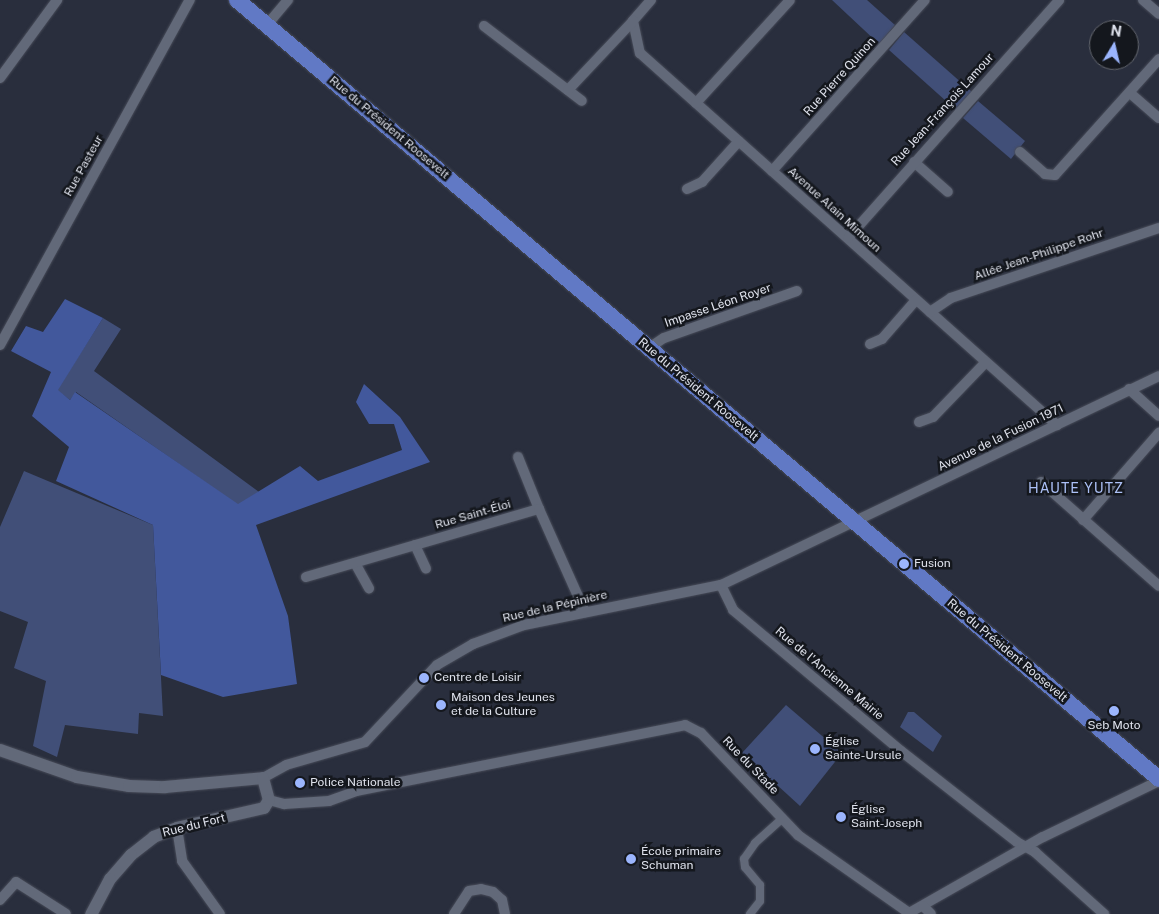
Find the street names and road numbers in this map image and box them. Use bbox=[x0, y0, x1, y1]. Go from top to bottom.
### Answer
street label: Rue Pierre Quinon bbox=[801, 35, 879, 119]
street label: Rue Jean-François Lamour bbox=[889, 51, 997, 169]
street label: Rue du Président Roosevelt bbox=[326, 73, 452, 183]
street label: Rue Pasteur bbox=[61, 133, 107, 199]
street label: Avenue Alain Mimoun bbox=[784, 164, 884, 256]
street label: Allée Jean-Philippe Rohr bbox=[972, 226, 1106, 284]
street label: Impasse Léon Royer bbox=[663, 281, 773, 331]
street label: Rue du Président Roosevelt bbox=[635, 335, 761, 445]
street label: Avenue de la Fusion 1971 bbox=[936, 401, 1066, 475]
street label: Rue Saint-Éloi bbox=[433, 497, 513, 533]
street label: Rue de la Pépinière bbox=[501, 588, 609, 626]
street label: Rue du Président Roosevelt bbox=[944, 596, 1070, 706]
street label: Rue de l'Ancienne Mairie bbox=[772, 624, 886, 724]
street label: Rue du Stade bbox=[719, 734, 781, 798]
street label: Rue du Fort bbox=[161, 811, 227, 841]

